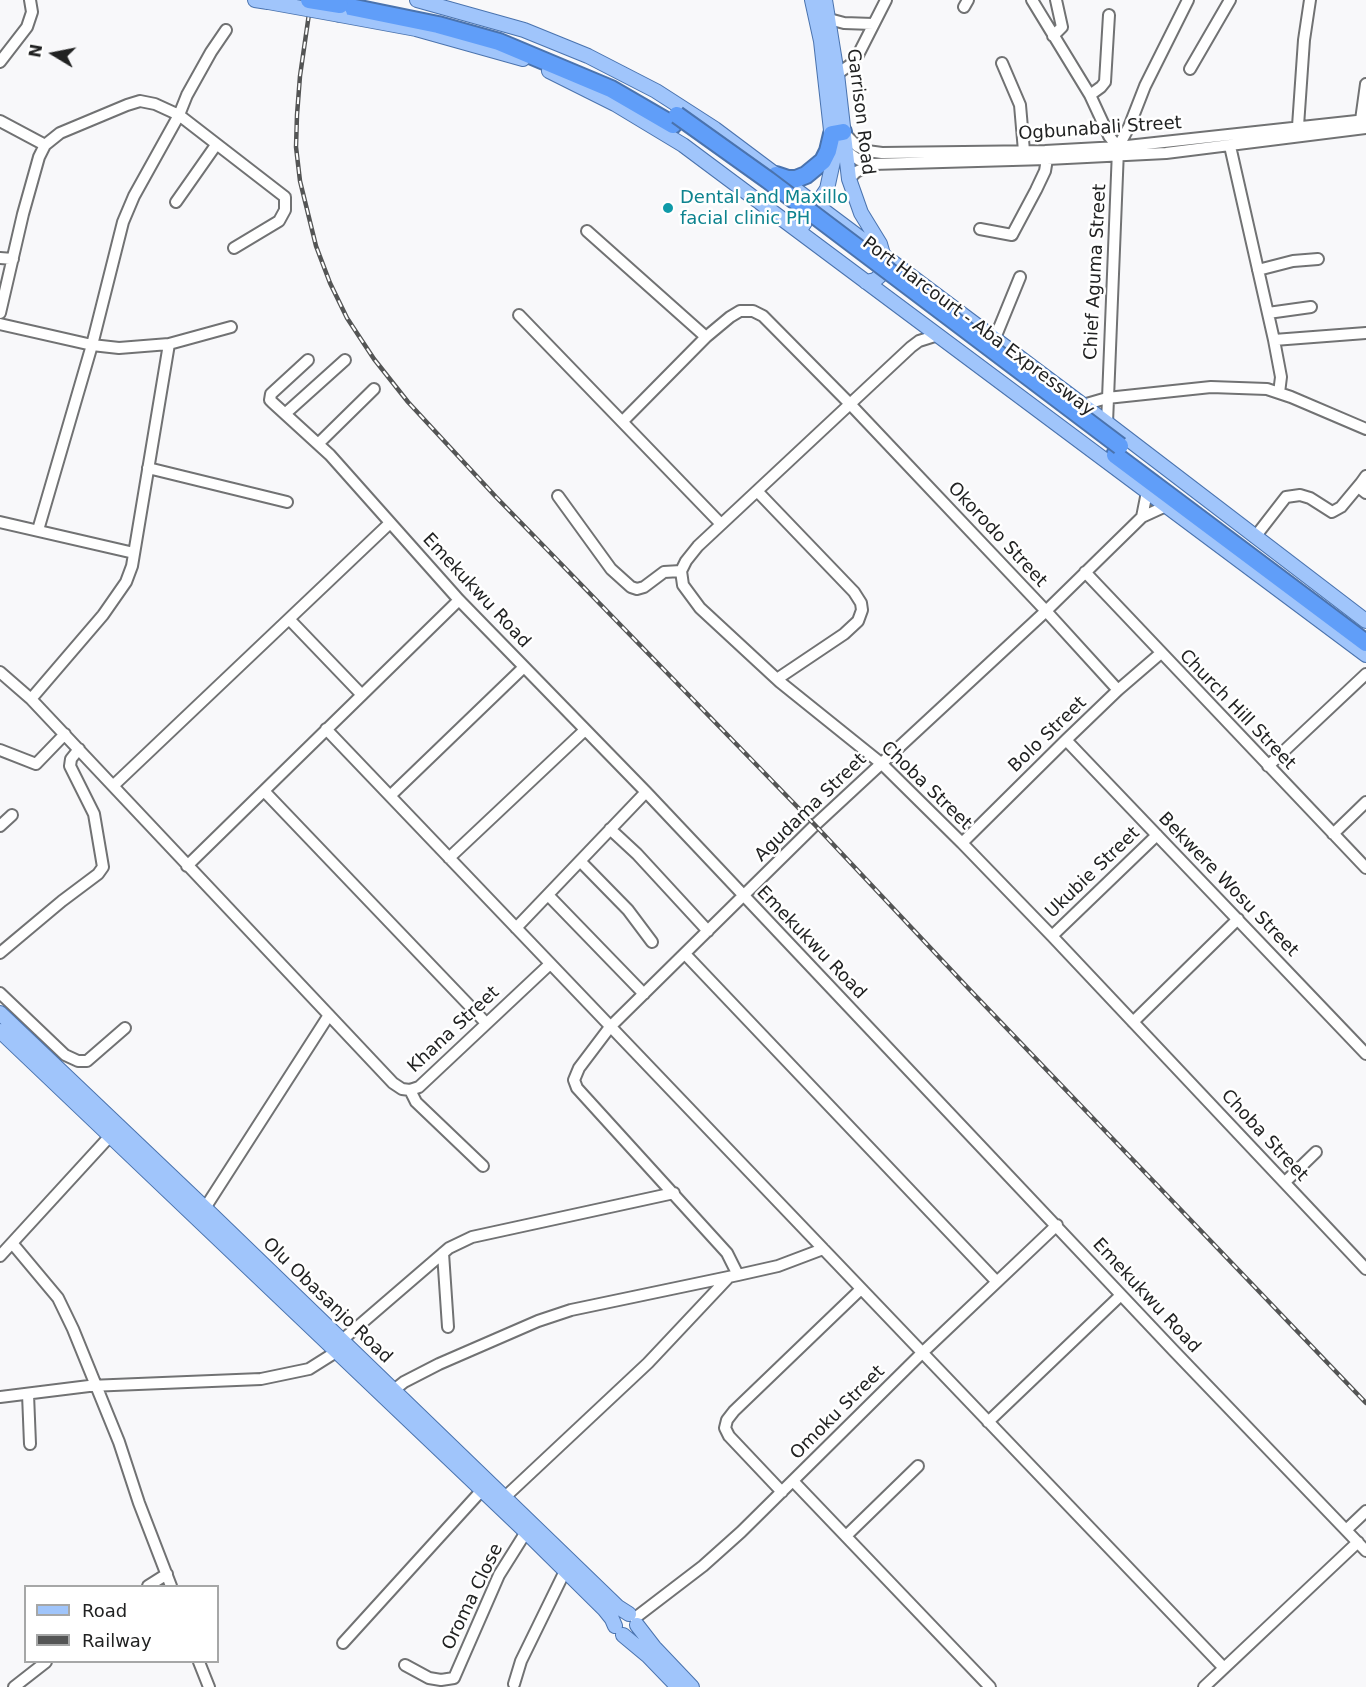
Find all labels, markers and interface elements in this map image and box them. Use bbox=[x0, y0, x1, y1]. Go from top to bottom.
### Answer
north arrow bbox=[24, 24, 84, 84]
text: N bbox=[25, 43, 46, 59]
street label: Garrison Road bbox=[842, 48, 878, 176]
street label: Ogbunabali Street bbox=[1018, 113, 1182, 145]
street label: Chief Aguma Street bbox=[1081, 183, 1111, 361]
place label: Dental and Maxillo facial clinic PH bbox=[680, 187, 848, 230]
marker: Dental and Maxillo facial clinic PH bbox=[661, 201, 675, 215]
street label: Port Harcourt - Aba Expressway bbox=[858, 233, 1098, 421]
street label: Okorodo Street bbox=[943, 478, 1051, 592]
street label: Emekukwu Road bbox=[417, 529, 535, 653]
street label: Church Hill Street bbox=[1174, 646, 1300, 774]
street label: Bolo Street bbox=[1005, 693, 1091, 777]
street label: Choba Street bbox=[876, 737, 976, 835]
street label: Agudama Street bbox=[751, 749, 871, 867]
street label: Bekwere Wosu Street bbox=[1153, 808, 1303, 962]
street label: Ukubie Street bbox=[1041, 823, 1145, 923]
street label: Emekukwu Road bbox=[752, 882, 870, 1004]
street label: Khana Street bbox=[404, 982, 504, 1078]
street label: Choba Street bbox=[1216, 1086, 1312, 1186]
street label: Olu Obasanjo Road bbox=[258, 1234, 396, 1368]
street label: Emekukwu Road bbox=[1087, 1234, 1205, 1358]
street label: Omoku Street bbox=[786, 1361, 890, 1465]
street label: Oroma Close bbox=[438, 1540, 508, 1654]
legend bbox=[24, 1585, 219, 1663]
text: Road bbox=[82, 1600, 127, 1621]
text: Railway bbox=[82, 1630, 152, 1651]

